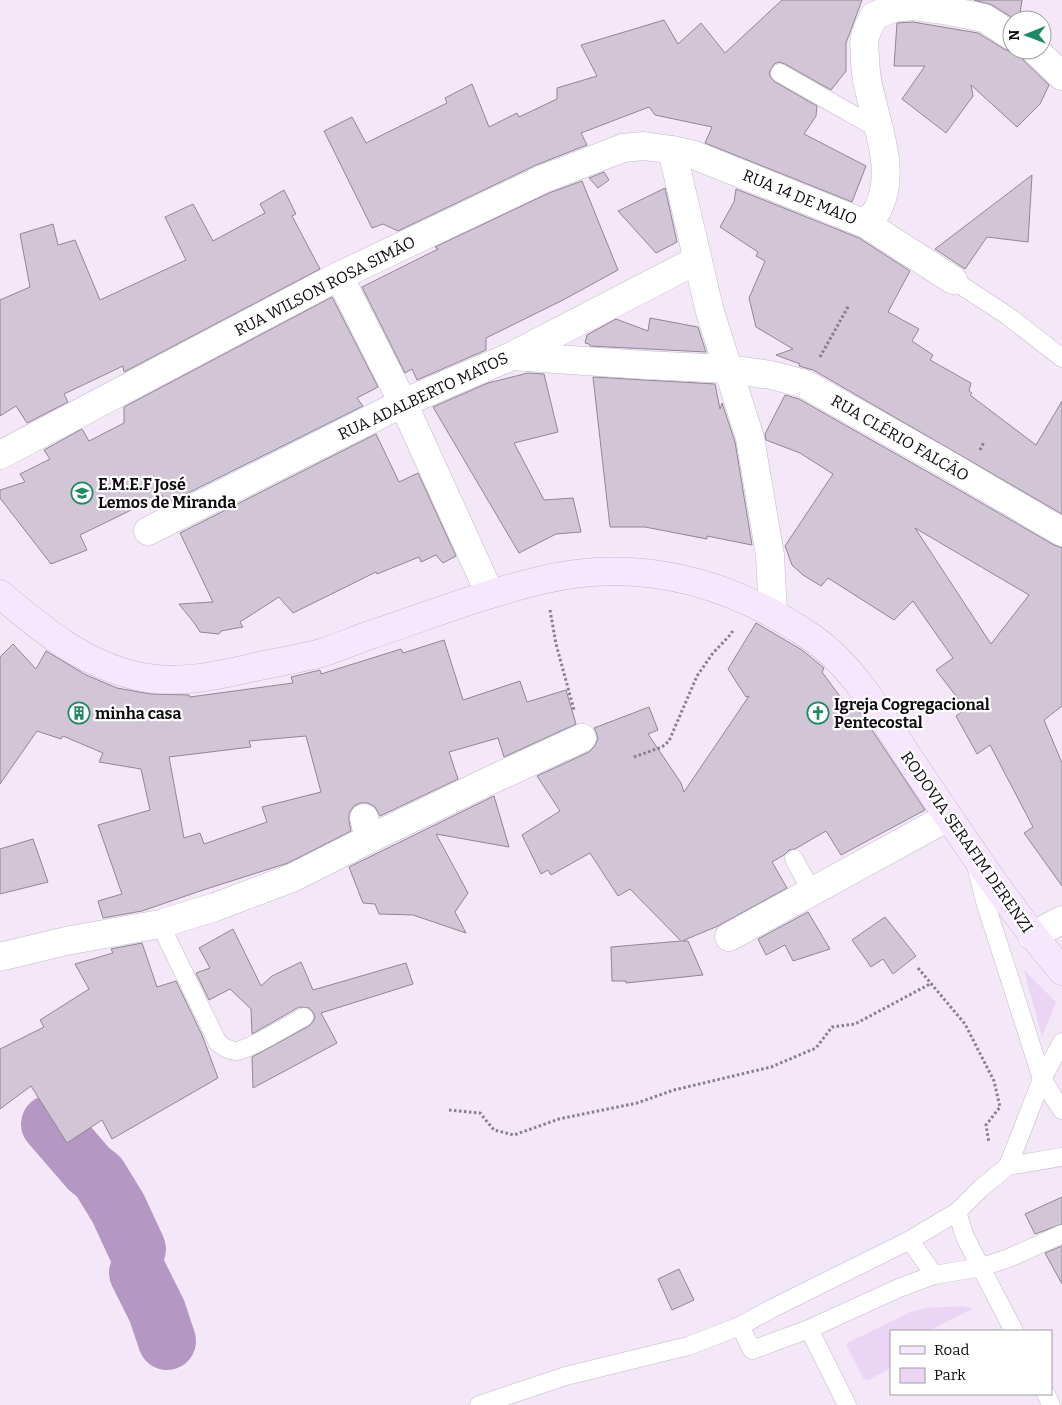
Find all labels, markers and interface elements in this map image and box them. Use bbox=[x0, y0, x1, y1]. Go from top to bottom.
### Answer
north arrow bbox=[1002, 10, 1052, 60]
text: N bbox=[1006, 29, 1023, 41]
street label: RUA 14 DE MAIO bbox=[740, 165, 860, 229]
street label: RUA WILSON ROSA SIMÃO bbox=[231, 231, 419, 340]
street label: RUA ADALBERTO MATOS bbox=[335, 348, 511, 444]
street label: RUA CLÉRIO FALCÃO bbox=[828, 390, 973, 485]
place label: E.M.E.F José Lemos de Miranda bbox=[98, 475, 236, 512]
school or university icon: E.M.E.F José Lemos de Miranda bbox=[70, 481, 94, 505]
place label: Igreja Cogregacional Pentecostal bbox=[834, 695, 990, 732]
building icon: minha casa bbox=[67, 701, 91, 725]
church icon: Igreja Cogregacional Pentecostal bbox=[806, 701, 830, 725]
place label: minha casa bbox=[95, 704, 181, 723]
street label: RODOVIA SERAFIM DERENZI bbox=[897, 748, 1037, 936]
legend bbox=[890, 1330, 1052, 1395]
text: Road bbox=[934, 1341, 969, 1359]
text: Park bbox=[934, 1366, 966, 1384]

